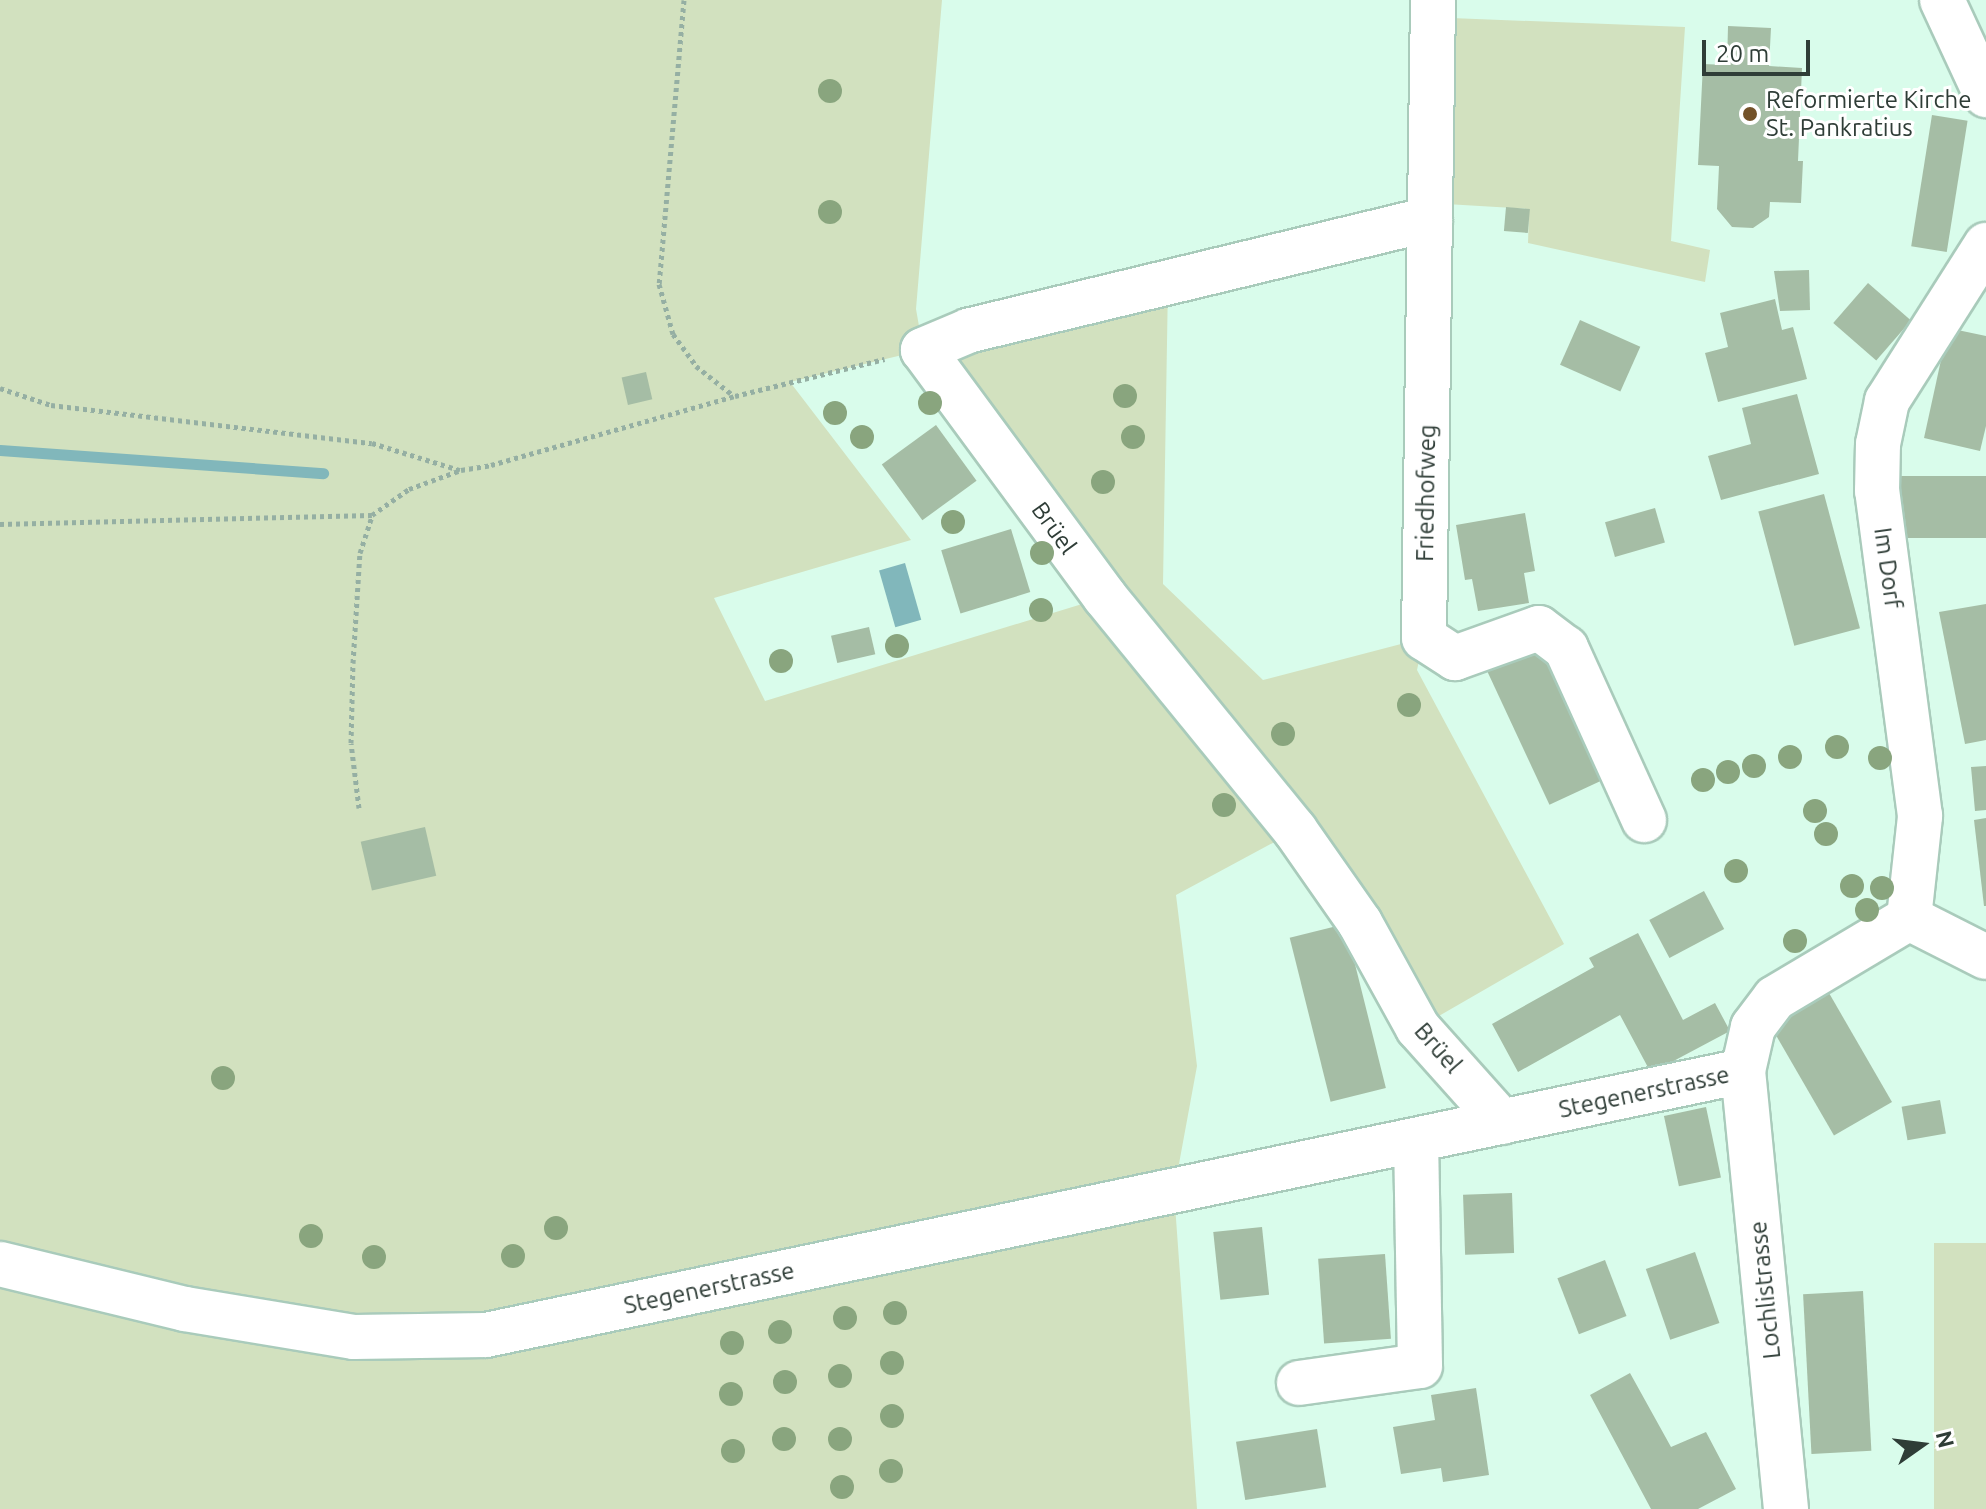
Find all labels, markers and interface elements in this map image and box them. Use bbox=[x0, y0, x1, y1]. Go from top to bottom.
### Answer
scale bar bbox=[1706, 24, 1814, 74]
text: 20 m bbox=[1716, 40, 1769, 67]
place label: Reformierte Kirche St. Pankratius bbox=[1766, 86, 1972, 142]
marker: Reformierte Kirche St. Pankratius bbox=[1741, 105, 1759, 123]
street label: Friedhofweg bbox=[1410, 424, 1442, 562]
street label: Brüel bbox=[1025, 496, 1083, 560]
street label: Im Dorf bbox=[1868, 526, 1908, 610]
street label: Brüel bbox=[1408, 1017, 1468, 1079]
street label: Stegenerstrasse bbox=[1556, 1060, 1732, 1124]
street label: Lochlistrasse bbox=[1743, 1220, 1787, 1360]
street label: Stegenerstrasse bbox=[621, 1256, 797, 1320]
north arrow bbox=[1882, 1405, 1962, 1485]
text: N bbox=[1932, 1428, 1960, 1450]

